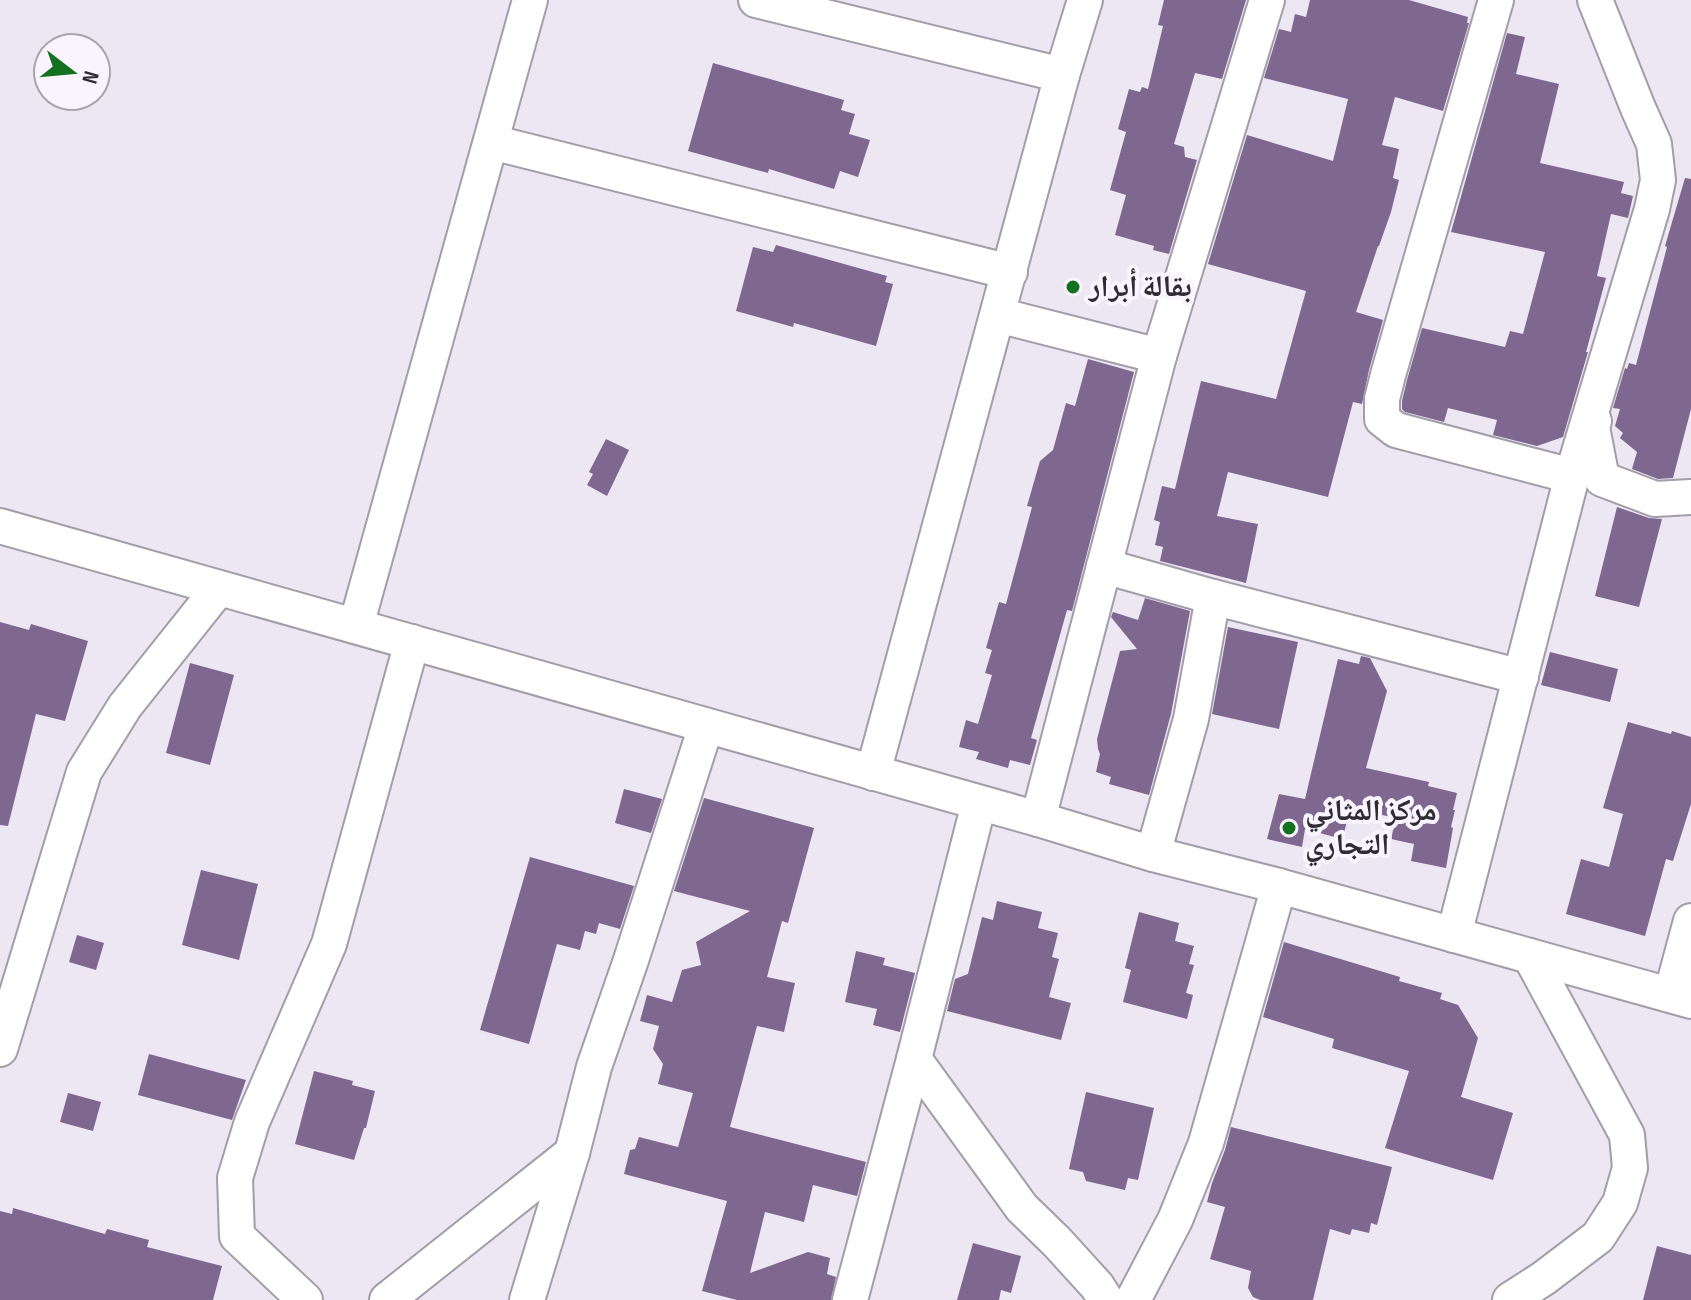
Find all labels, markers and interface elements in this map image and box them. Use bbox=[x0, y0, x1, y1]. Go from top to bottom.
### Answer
north arrow bbox=[32, 32, 112, 112]
text: N bbox=[75, 68, 104, 86]
place label: بقالة أبرار bbox=[1087, 268, 1192, 305]
marker: بقالة أبرار bbox=[1064, 278, 1082, 296]
place label: مركز المثاني التجاري bbox=[1305, 793, 1437, 867]
marker: مركز المثاني التجاري bbox=[1280, 819, 1298, 837]

